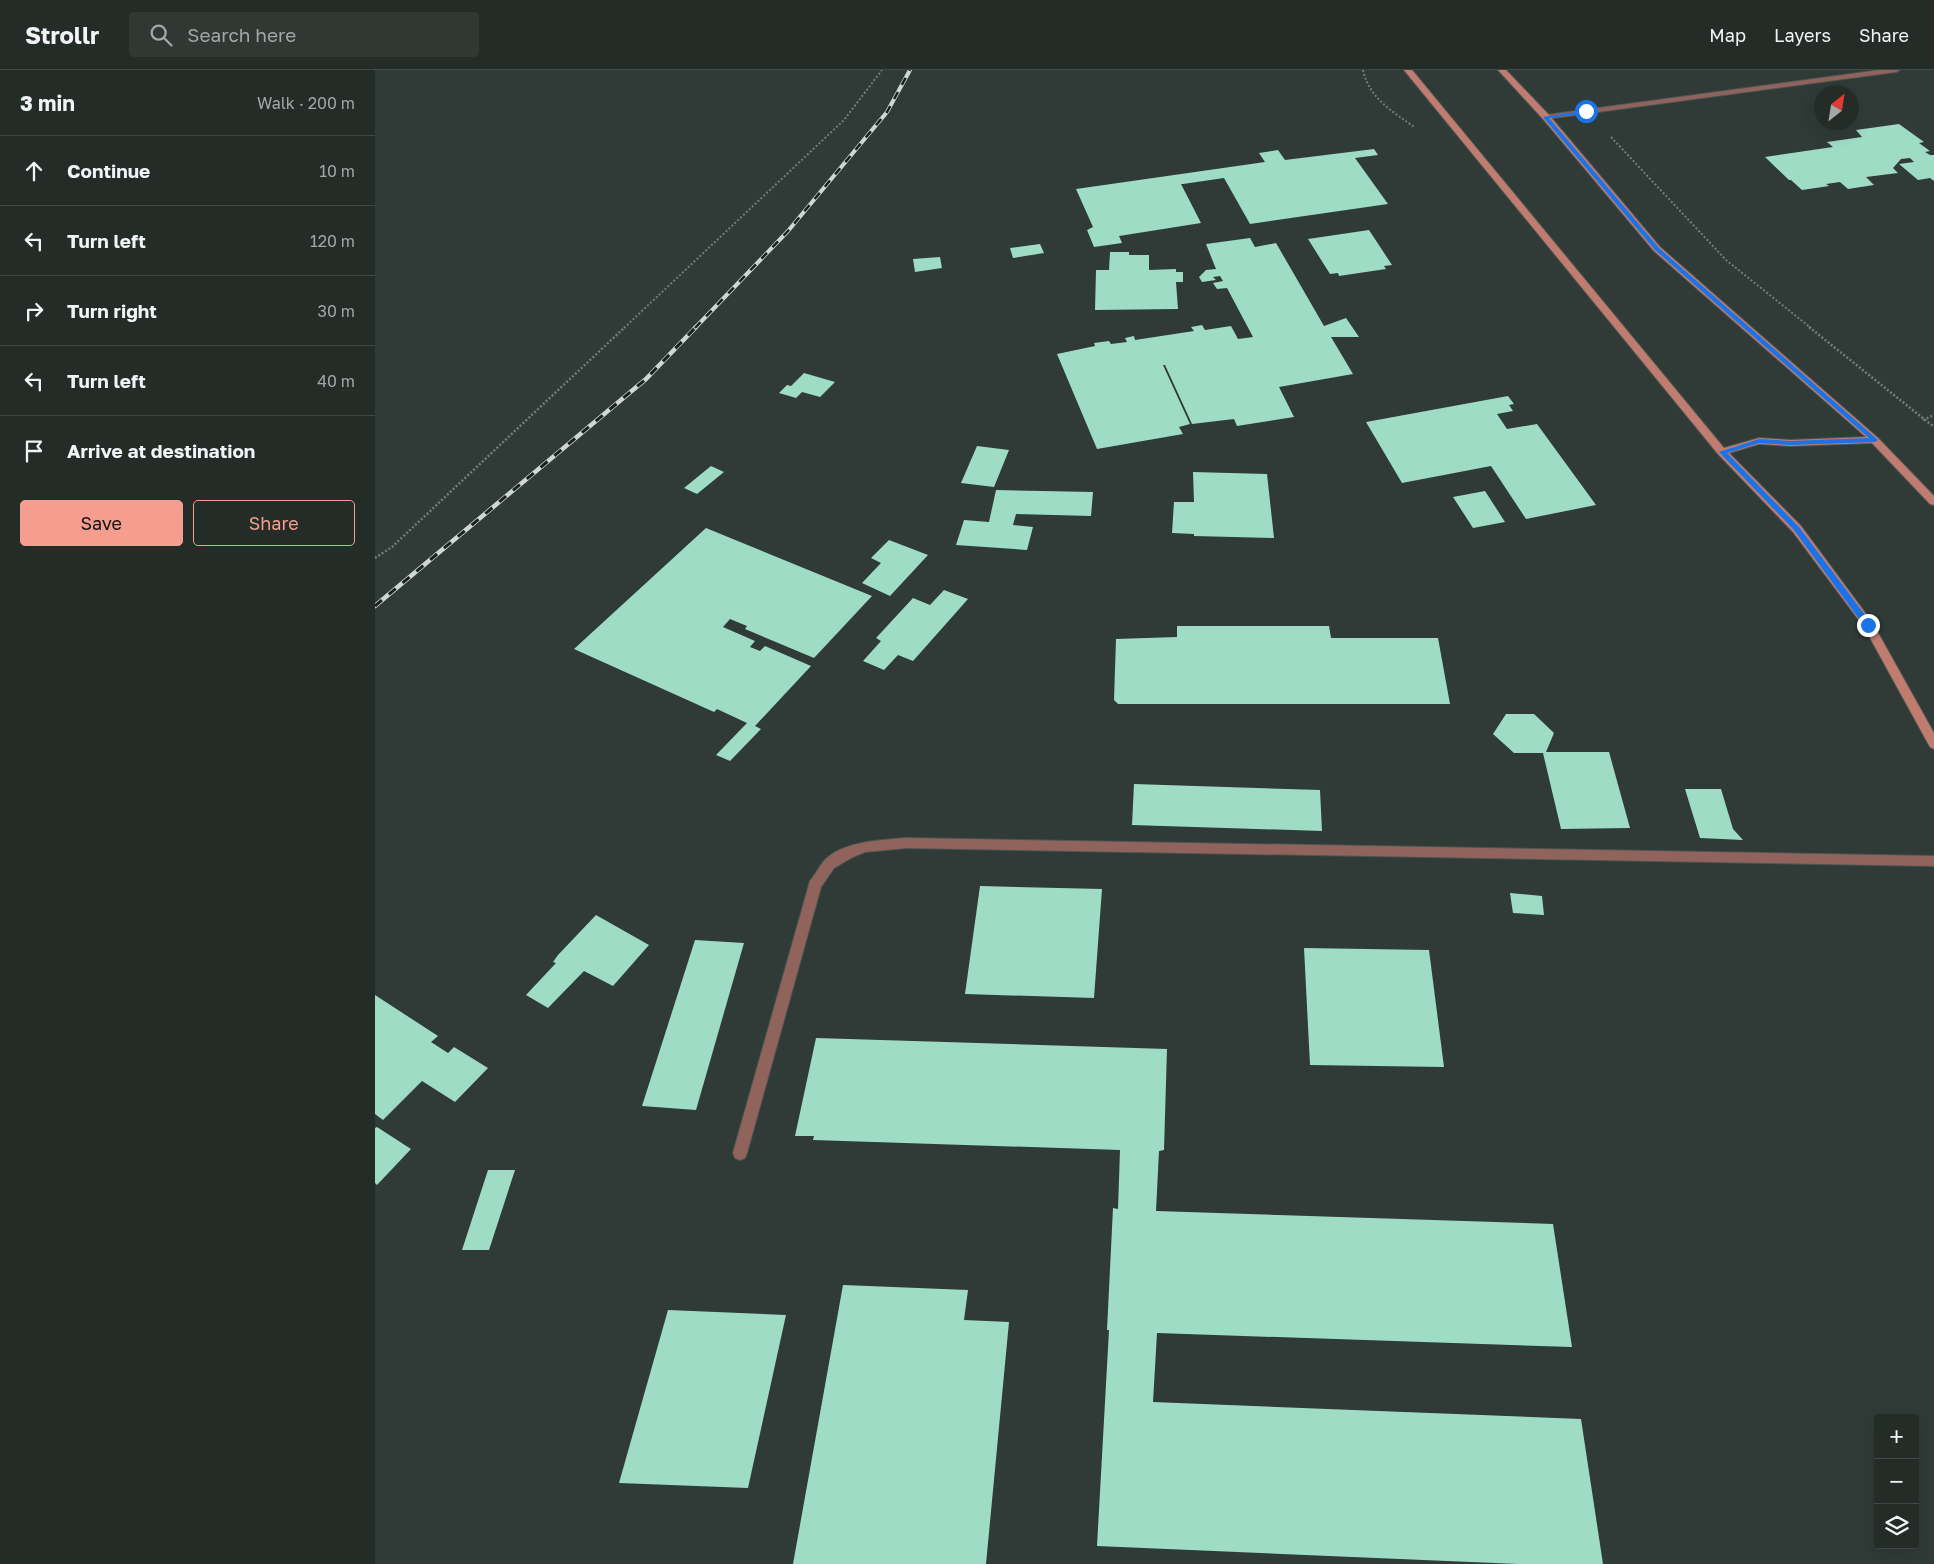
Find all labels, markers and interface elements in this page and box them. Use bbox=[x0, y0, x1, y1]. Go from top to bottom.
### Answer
search box bbox=[129, 12, 479, 57]
text: Strollr bbox=[25, 20, 99, 49]
icon: search bbox=[147, 21, 175, 49]
text: Search here bbox=[187, 23, 296, 46]
text: Map bbox=[1709, 24, 1746, 46]
text: Layers bbox=[1774, 24, 1831, 46]
text: Share bbox=[1859, 24, 1909, 46]
north arrow bbox=[1814, 85, 1859, 130]
text: 3 min bbox=[20, 90, 75, 116]
text: Walk · 200 m bbox=[257, 93, 355, 113]
route start bbox=[1575, 100, 1598, 123]
icon: ahead bbox=[20, 157, 48, 185]
text: Continue bbox=[67, 159, 150, 182]
text: 10 m bbox=[319, 161, 355, 181]
icon: left bbox=[20, 227, 48, 255]
text: Turn left bbox=[67, 229, 146, 252]
text: 120 m bbox=[310, 231, 355, 251]
icon: right bbox=[20, 297, 48, 325]
text: Turn right bbox=[67, 299, 157, 322]
text: 30 m bbox=[318, 301, 355, 321]
icon: left bbox=[20, 367, 48, 395]
text: Turn left bbox=[67, 369, 146, 392]
text: 40 m bbox=[317, 371, 355, 391]
icon: arrive bbox=[20, 437, 48, 465]
text: Arrive at destination bbox=[67, 439, 255, 462]
button: Save bbox=[20, 500, 183, 546]
button: Share bbox=[193, 500, 355, 546]
route end bbox=[1857, 614, 1880, 637]
map controls bbox=[1874, 1414, 1919, 1549]
button: + bbox=[1874, 1414, 1919, 1459]
button: − bbox=[1874, 1459, 1919, 1504]
button: layers bbox=[1874, 1504, 1919, 1549]

